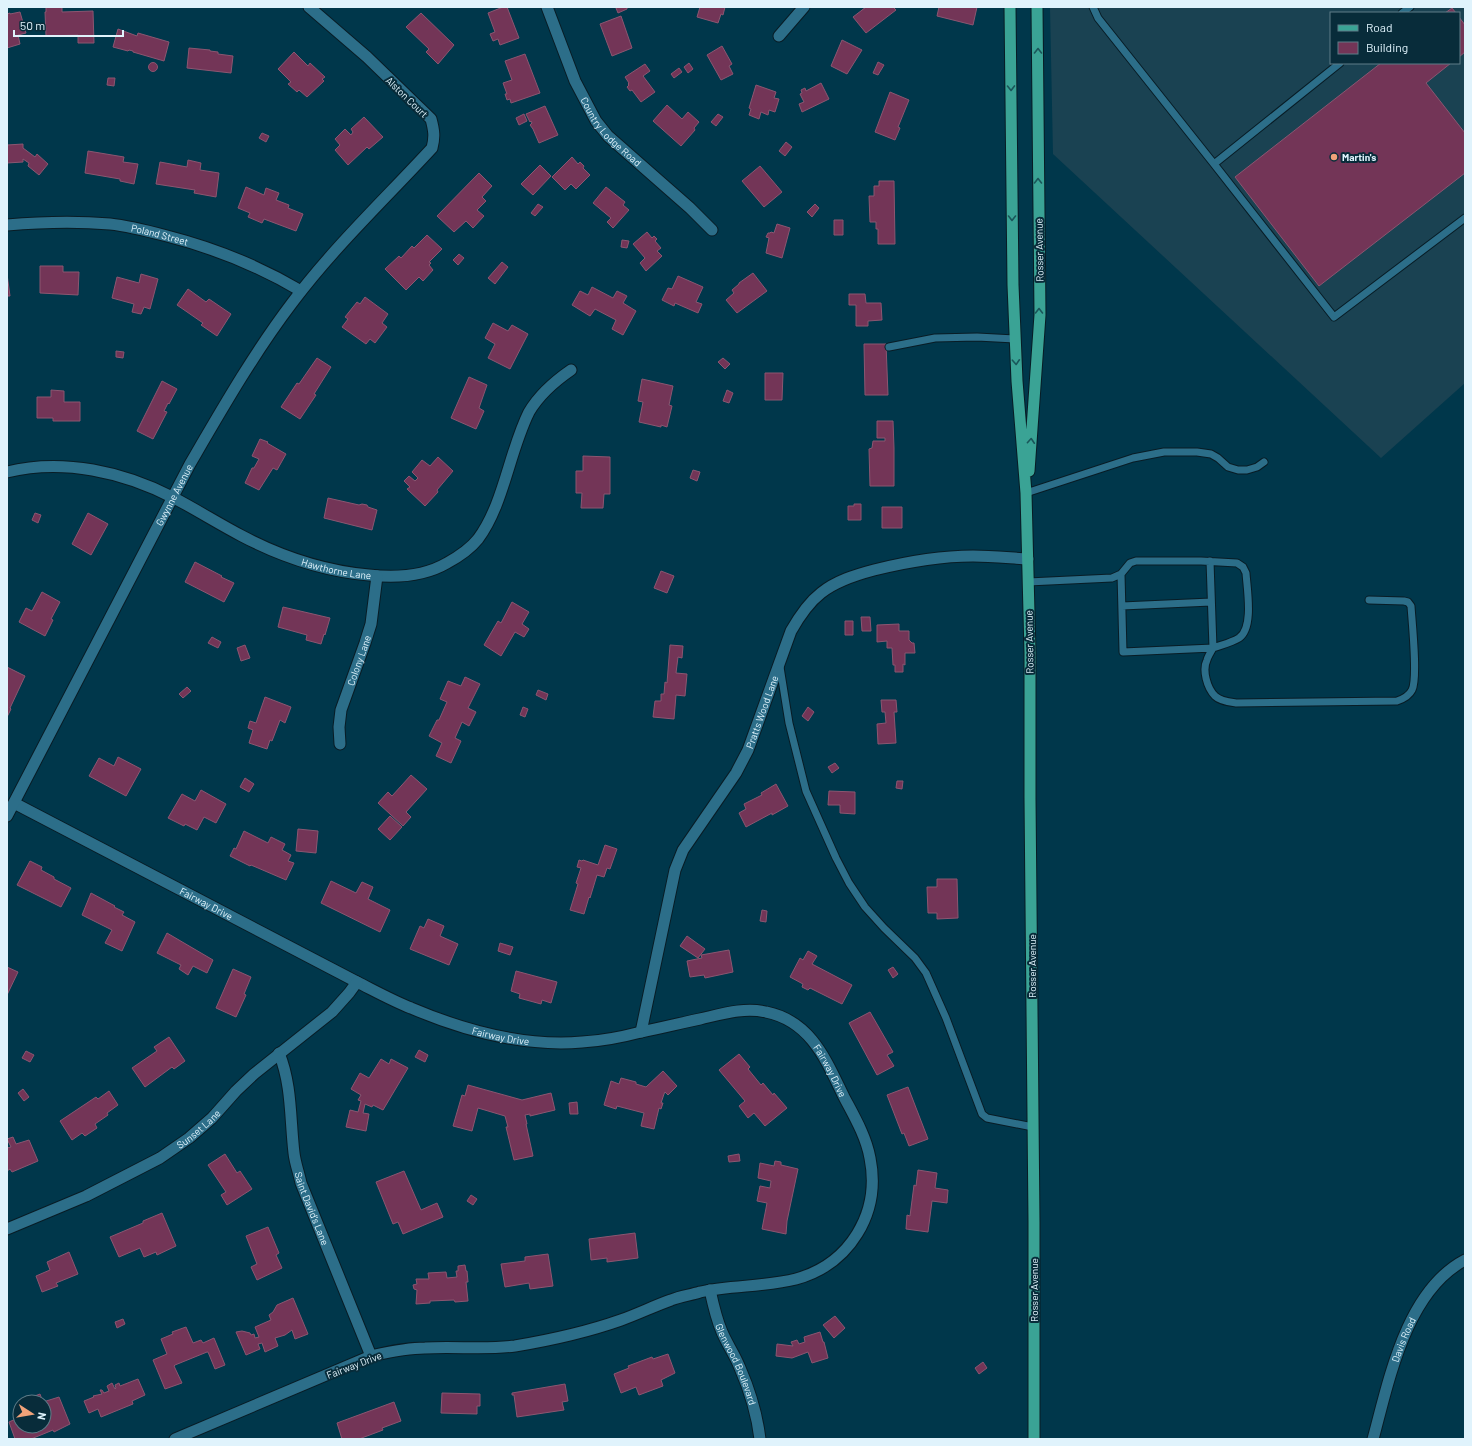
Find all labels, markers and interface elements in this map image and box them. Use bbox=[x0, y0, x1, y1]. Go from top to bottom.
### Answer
scale bar bbox=[14, 12, 123, 38]
legend bbox=[1330, 12, 1460, 64]
text: 50 m bbox=[20, 18, 45, 32]
text: Road bbox=[1366, 20, 1393, 34]
text: Building bbox=[1366, 40, 1408, 54]
one-way arrow bbox=[1034, 48, 1042, 54]
street label: Alston Court bbox=[383, 74, 431, 120]
one-way arrow bbox=[1007, 85, 1016, 91]
street label: Country Lodge Road bbox=[578, 95, 644, 169]
place label: Martin's bbox=[1342, 151, 1376, 163]
marker: Martin's bbox=[1329, 152, 1339, 162]
one-way arrow bbox=[1034, 178, 1042, 184]
one-way arrow bbox=[1008, 215, 1016, 221]
street label: Rosser Avenue bbox=[1032, 218, 1046, 282]
street label: Poland Street bbox=[130, 221, 190, 248]
one-way arrow bbox=[1035, 308, 1043, 314]
one-way arrow bbox=[1012, 359, 1021, 365]
one-way arrow bbox=[1027, 438, 1036, 444]
street label: Gwynne Avenue bbox=[153, 462, 195, 528]
street label: Hawthorne Lane bbox=[300, 556, 372, 581]
street label: Rosser Avenue bbox=[1022, 610, 1036, 674]
street label: Colony Lane bbox=[344, 634, 373, 687]
street label: Pratts Wood Lane bbox=[743, 674, 780, 750]
street label: Fairway Drive bbox=[178, 885, 235, 922]
street label: Rosser Avenue bbox=[1026, 934, 1038, 998]
street label: Fairway Drive bbox=[471, 1024, 530, 1047]
street label: Fairway Drive bbox=[811, 1042, 849, 1099]
street label: Sunset Lane bbox=[174, 1107, 223, 1151]
street label: Saint David's Lane bbox=[292, 1171, 332, 1247]
street label: Rosser Avenue bbox=[1028, 1258, 1040, 1322]
street label: Davis Road bbox=[1389, 1315, 1418, 1364]
street label: Glenwood Boulevard bbox=[713, 1322, 759, 1406]
street label: Fairway Drive bbox=[325, 1349, 383, 1381]
north arrow bbox=[12, 1394, 52, 1434]
text: N bbox=[35, 1411, 49, 1421]

